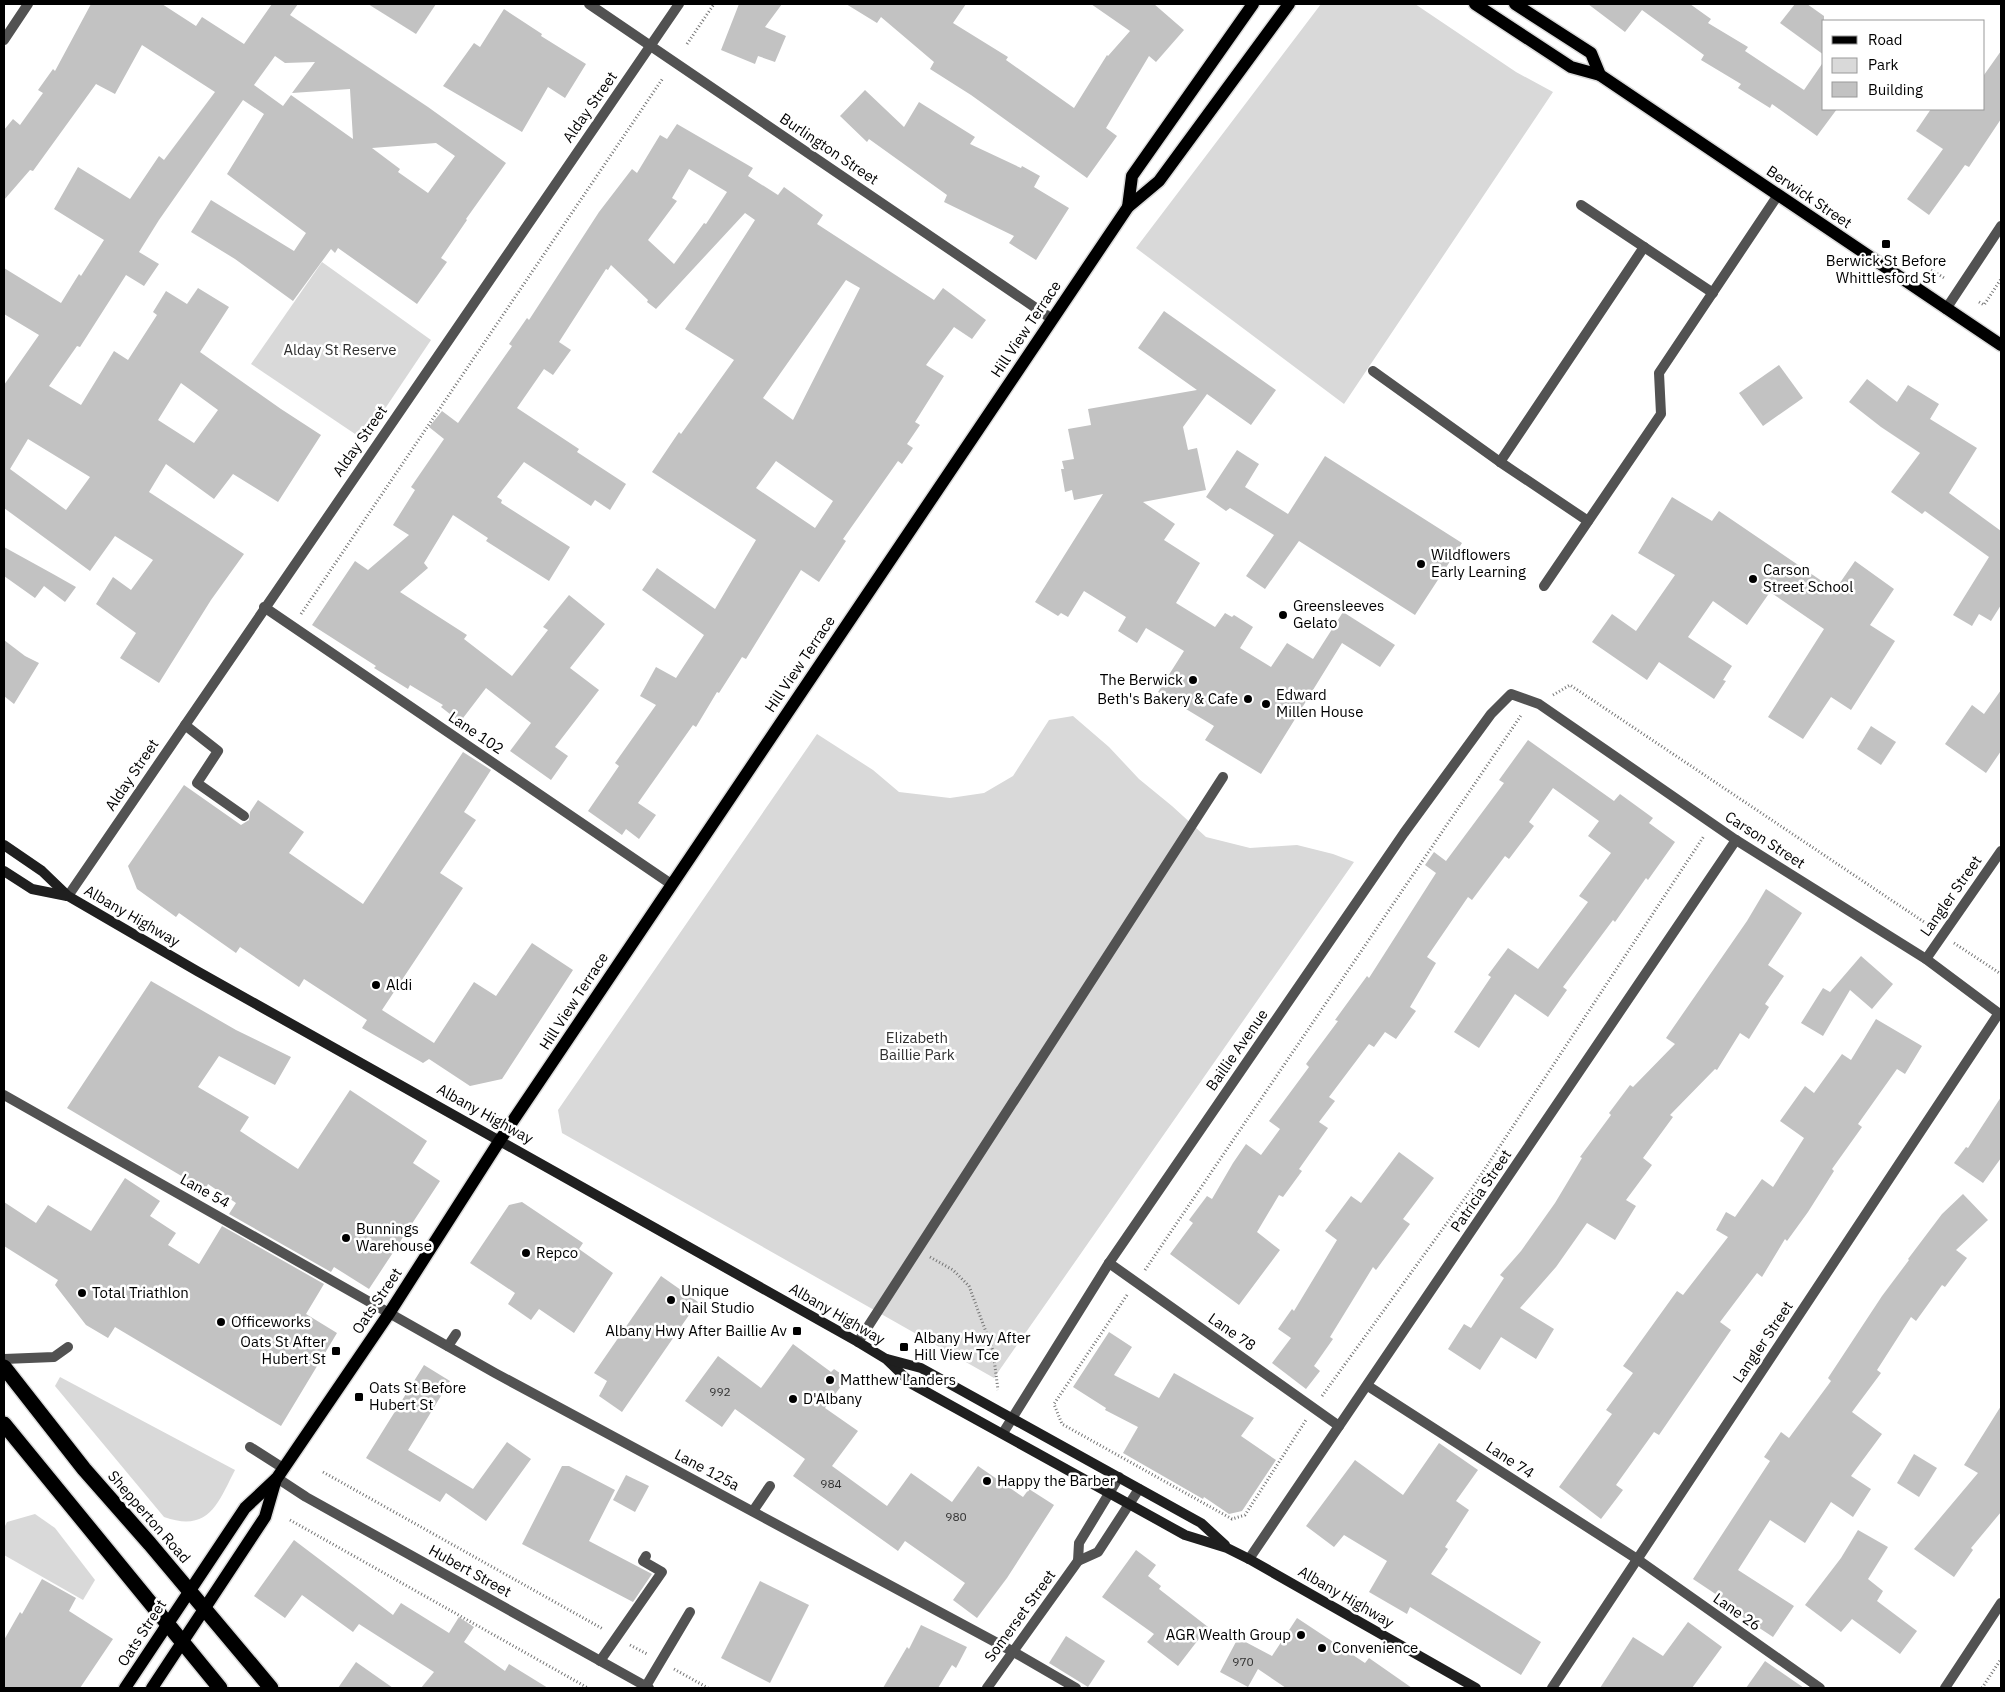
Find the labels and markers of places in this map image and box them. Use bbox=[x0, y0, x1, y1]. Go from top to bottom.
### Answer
marker: Berwick St Before Whittlesford St bbox=[1880, 238, 1892, 250]
place label: Berwick St Before Whittlesford St bbox=[1826, 251, 1946, 287]
place label: Wildflowers Early Learning bbox=[1431, 545, 1526, 581]
marker: Wildflowers Early Learning bbox=[1415, 558, 1427, 570]
place label: Carson Street School bbox=[1763, 560, 1853, 596]
marker: Carson Street School bbox=[1747, 573, 1759, 585]
place label: Greensleeves Gelato bbox=[1293, 596, 1384, 632]
marker: Greensleeves Gelato bbox=[1277, 609, 1289, 621]
place label: The Berwick bbox=[1100, 670, 1183, 689]
marker: The Berwick bbox=[1187, 674, 1199, 686]
place label: Edward Millen House bbox=[1276, 685, 1363, 721]
place label: Beth's Bakery & Cafe bbox=[1097, 689, 1238, 708]
marker: Beth's Bakery & Cafe bbox=[1242, 693, 1254, 705]
marker: Edward Millen House bbox=[1260, 698, 1272, 710]
place label: Aldi bbox=[386, 975, 412, 994]
marker: Aldi bbox=[370, 979, 382, 991]
place label: Bunnings Warehouse bbox=[356, 1219, 432, 1255]
marker: Bunnings Warehouse bbox=[340, 1232, 352, 1244]
place label: Repco bbox=[536, 1243, 578, 1262]
marker: Repco bbox=[520, 1247, 532, 1259]
place label: Unique Nail Studio bbox=[681, 1281, 754, 1317]
place label: Total Triathlon bbox=[92, 1283, 189, 1302]
marker: Total Triathlon bbox=[76, 1287, 88, 1299]
marker: Unique Nail Studio bbox=[665, 1294, 677, 1306]
place label: Officeworks bbox=[231, 1312, 311, 1331]
marker: Officeworks bbox=[215, 1316, 227, 1328]
place label: Albany Hwy After Baillie Av bbox=[605, 1321, 788, 1340]
marker: Albany Hwy After Baillie Av bbox=[791, 1325, 803, 1337]
place label: Albany Hwy After Hill View Tce bbox=[914, 1328, 1031, 1364]
place label: Oats St After Hubert St bbox=[240, 1332, 326, 1368]
marker: Albany Hwy After Hill View Tce bbox=[898, 1341, 910, 1353]
marker: Oats St After Hubert St bbox=[330, 1345, 342, 1357]
place label: Matthew Landers bbox=[840, 1370, 956, 1389]
marker: Matthew Landers bbox=[824, 1374, 836, 1386]
place label: Oats St Before Hubert St bbox=[369, 1378, 466, 1414]
place label: D'Albany bbox=[803, 1389, 863, 1408]
marker: Oats St Before Hubert St bbox=[353, 1391, 365, 1403]
marker: D'Albany bbox=[787, 1393, 799, 1405]
place label: Happy the Barber bbox=[997, 1471, 1116, 1490]
marker: Happy the Barber bbox=[981, 1475, 993, 1487]
place label: AGR Wealth Group bbox=[1166, 1625, 1291, 1644]
marker: AGR Wealth Group bbox=[1295, 1629, 1307, 1641]
place label: Convenience bbox=[1332, 1638, 1418, 1657]
marker: Convenience bbox=[1316, 1642, 1328, 1654]

